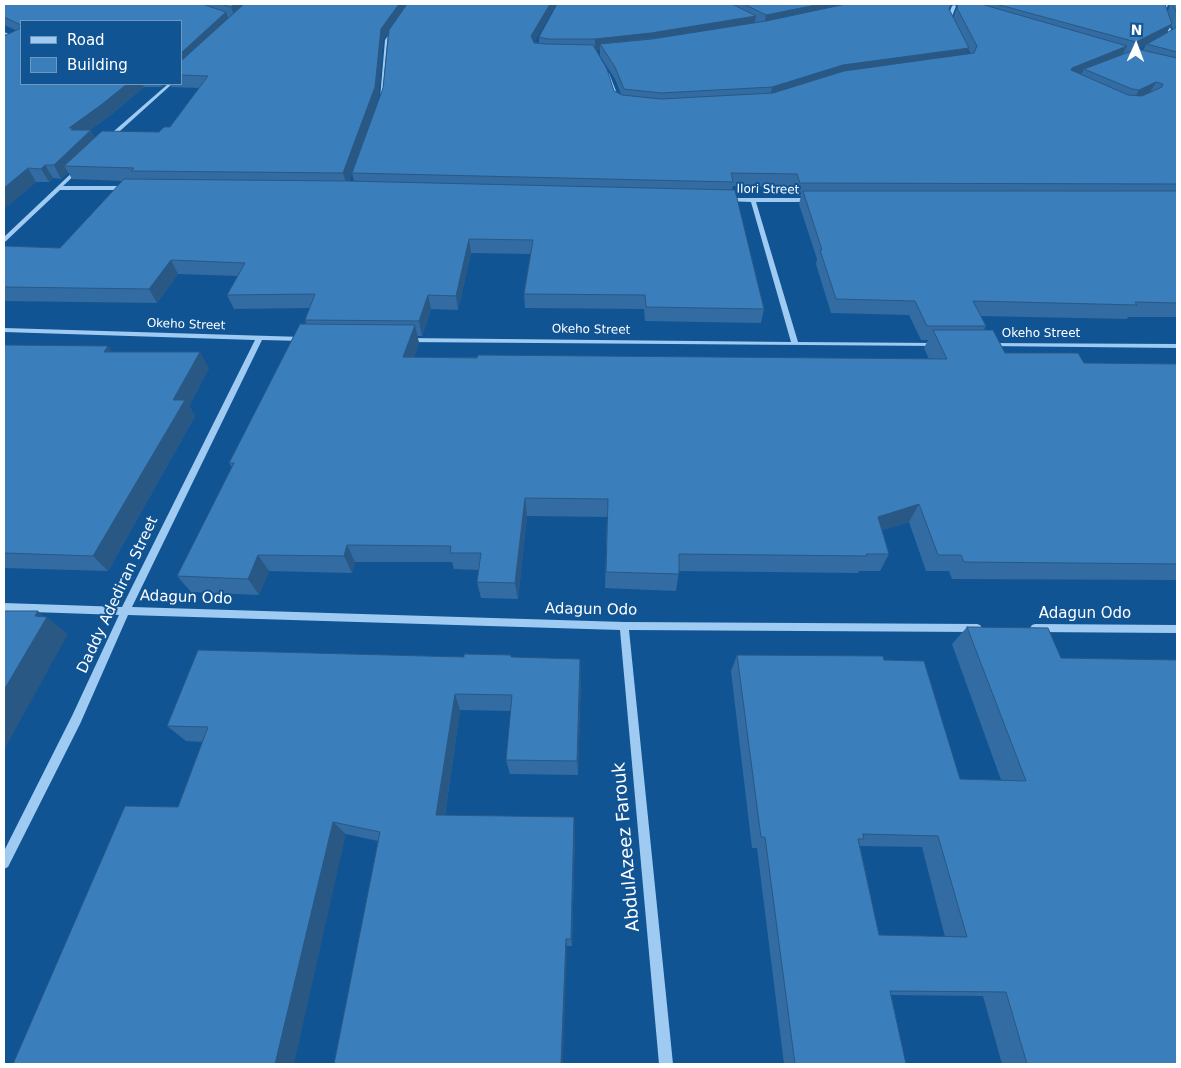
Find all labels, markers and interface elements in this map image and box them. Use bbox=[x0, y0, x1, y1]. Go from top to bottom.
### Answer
legend bbox=[20, 20, 182, 85]
north arrow bbox=[1111, 20, 1161, 70]
text: N bbox=[1130, 22, 1143, 38]
text: Road bbox=[67, 31, 105, 49]
text: Building bbox=[67, 56, 128, 74]
street label: Ilori Street bbox=[736, 182, 800, 198]
street label: Okeho Street bbox=[146, 316, 226, 334]
street label: Okeho Street bbox=[552, 322, 630, 338]
street label: Okeho Street bbox=[1002, 327, 1080, 341]
street label: Daddy Adediran Street bbox=[74, 514, 162, 676]
street label: Adagun Odo bbox=[139, 587, 233, 609]
street label: Adagun Odo bbox=[545, 600, 637, 620]
street label: Adagun Odo bbox=[1039, 605, 1131, 623]
street label: AbdulAzeez Farouk bbox=[609, 761, 645, 933]

